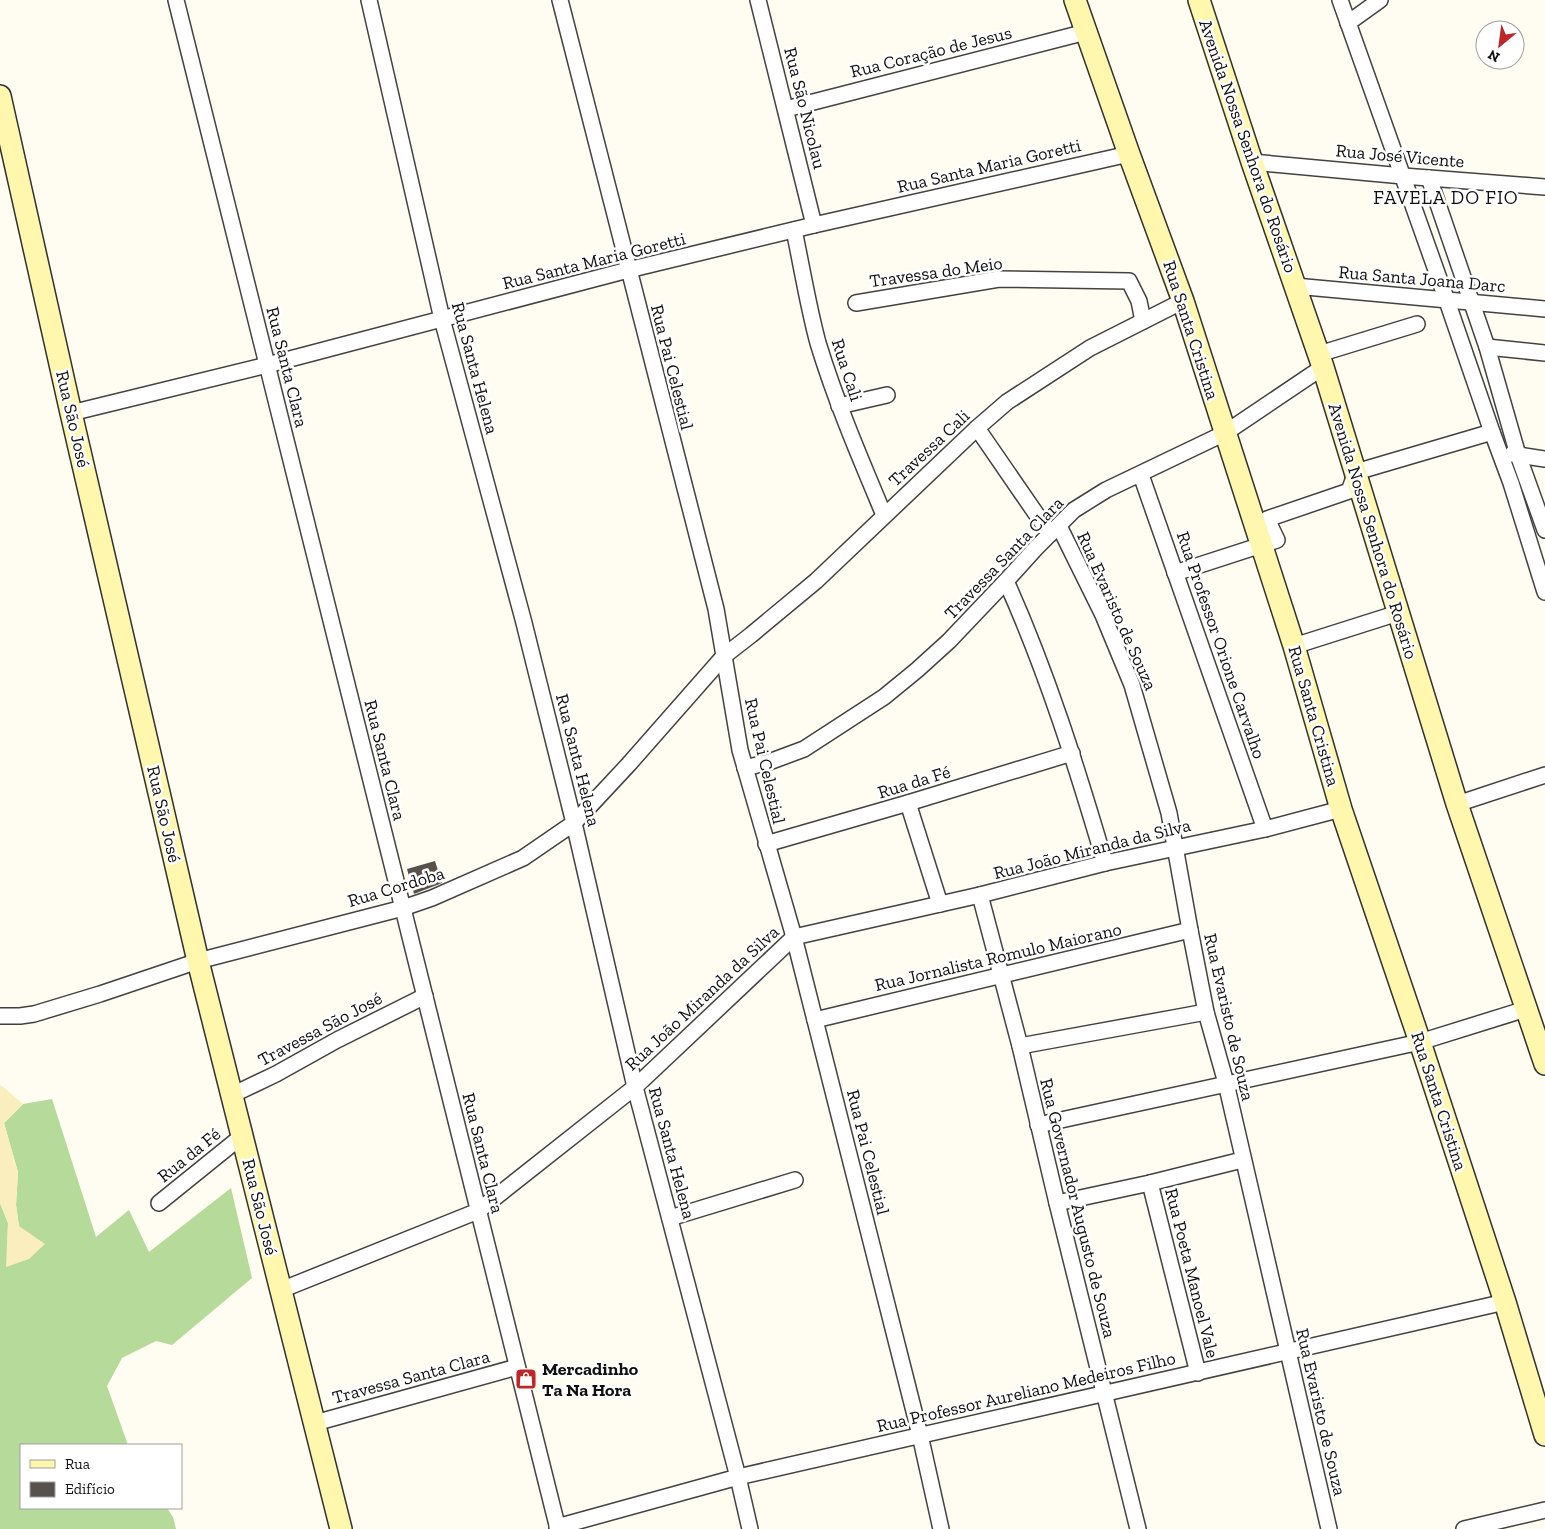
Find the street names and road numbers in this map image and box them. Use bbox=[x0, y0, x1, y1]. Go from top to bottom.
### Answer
street label: Avenida Nossa Senhora do Rosário bbox=[1194, 16, 1302, 276]
street label: Rua Coração de Jesus bbox=[848, 21, 1014, 83]
street label: Rua São Nicolau bbox=[779, 45, 831, 171]
street label: Rua Santa Maria Goretti bbox=[895, 134, 1083, 198]
street label: Rua José Vicente bbox=[1335, 139, 1465, 173]
street label: Rua Santa Maria Goretti bbox=[500, 228, 688, 294]
street label: Travessa do Meio bbox=[868, 252, 1004, 292]
street label: Rua Santa Cristina bbox=[1158, 258, 1224, 403]
street label: Rua Santa Joana Darc bbox=[1338, 261, 1506, 297]
street label: Rua Santa Helena bbox=[447, 300, 503, 437]
street label: Rua Pai Celestial bbox=[646, 302, 698, 432]
street label: Rua Santa Clara bbox=[261, 304, 313, 430]
street label: Rua Cali bbox=[827, 336, 867, 404]
street label: Rua São José bbox=[51, 368, 95, 470]
street label: Avenida Nossa Senhora do Rosário bbox=[1324, 400, 1422, 662]
street label: Travessa Cali bbox=[884, 405, 974, 491]
street label: Travessa Santa Clara bbox=[940, 492, 1068, 624]
street label: Rua Evaristo de Souza bbox=[1072, 528, 1162, 694]
street label: Rua Professor Orione Carvalho bbox=[1172, 528, 1270, 762]
street label: Rua Santa Cristina bbox=[1283, 643, 1345, 789]
street label: Rua Santa Helena bbox=[551, 691, 605, 829]
street label: Rua Pai Celestial bbox=[740, 696, 790, 826]
street label: Rua Santa Clara bbox=[359, 697, 411, 823]
street label: Rua da Fé bbox=[875, 761, 953, 803]
street label: Rua São José bbox=[142, 763, 186, 865]
street label: Rua João Miranda da Silva bbox=[991, 814, 1193, 884]
street label: Rua Cordoba bbox=[345, 862, 447, 912]
street label: Rua Jornalista Romulo Maiorano bbox=[872, 918, 1124, 996]
street label: Rua João Miranda da Silva bbox=[620, 921, 784, 1075]
street label: Rua Evaristo de Souza bbox=[1199, 931, 1259, 1103]
street label: Travessa São José bbox=[254, 987, 386, 1071]
street label: Rua Santa Cristina bbox=[1406, 1029, 1472, 1174]
street label: Rua Governador Augusto de Souza bbox=[1035, 1076, 1121, 1340]
street label: Rua Santa Helena bbox=[644, 1085, 700, 1222]
street label: Rua Pai Celestial bbox=[842, 1087, 894, 1217]
street label: Rua Santa Clara bbox=[457, 1090, 509, 1216]
street label: Rua da Fé bbox=[153, 1123, 225, 1187]
street label: Rua São José bbox=[237, 1157, 283, 1257]
street label: Rua Poeta Manoel Vale bbox=[1160, 1186, 1224, 1360]
street label: Rua Evaristo de Souza bbox=[1291, 1326, 1351, 1498]
street label: Travessa Santa Clara bbox=[330, 1345, 492, 1409]
street label: Rua Professor Aureliano Medeiros Filho bbox=[875, 1347, 1177, 1437]

